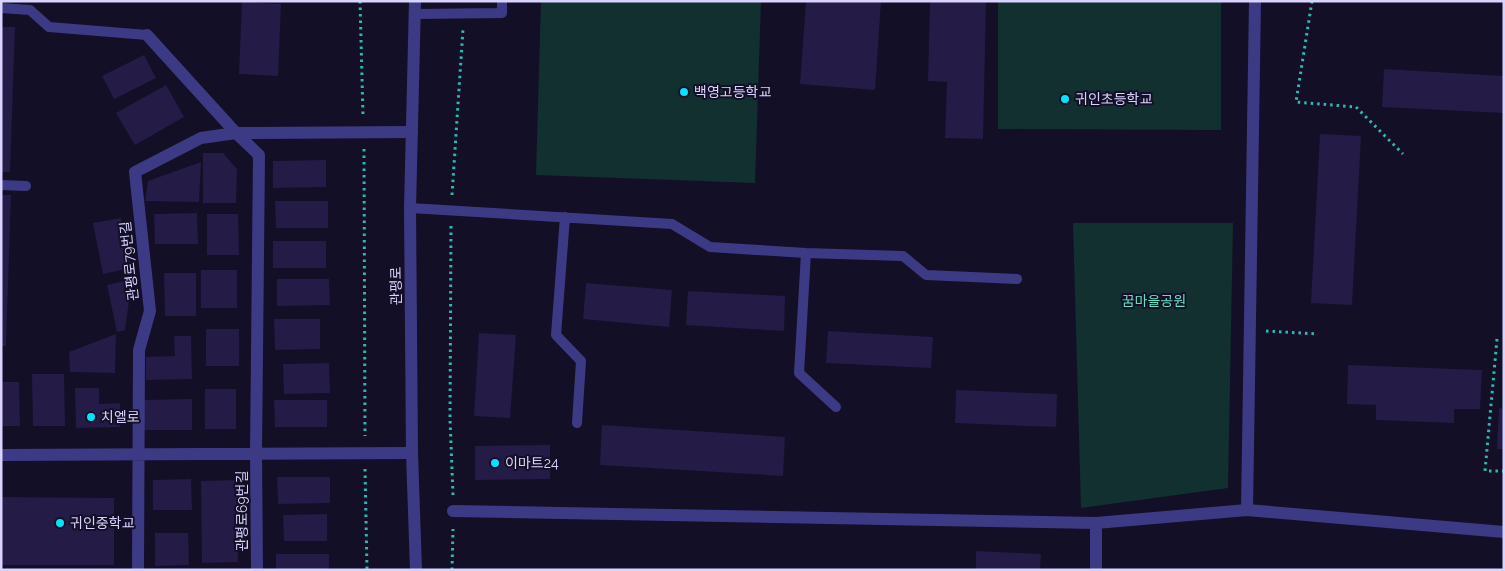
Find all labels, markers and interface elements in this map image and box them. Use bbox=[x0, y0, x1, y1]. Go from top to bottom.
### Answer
place label: 백영고등학교 bbox=[694, 84, 771, 100]
marker: 백영고등학교 bbox=[678, 86, 690, 98]
place label: 귀인초등학교 bbox=[1075, 91, 1152, 107]
marker: 귀인초등학교 bbox=[1059, 93, 1071, 105]
street label: 관평로79번길 bbox=[117, 220, 141, 302]
street label: 관평로 bbox=[388, 266, 404, 305]
park label: 꿈마을공원 bbox=[1122, 293, 1186, 309]
place label: 치엘로 bbox=[101, 409, 140, 425]
marker: 치엘로 bbox=[85, 411, 97, 423]
place label: 이마트24 bbox=[505, 455, 559, 471]
marker: 이마트24 bbox=[489, 457, 501, 469]
street label: 관평로69번길 bbox=[234, 470, 250, 552]
place label: 귀인중학교 bbox=[70, 515, 135, 531]
marker: 귀인중학교 bbox=[54, 517, 66, 529]

